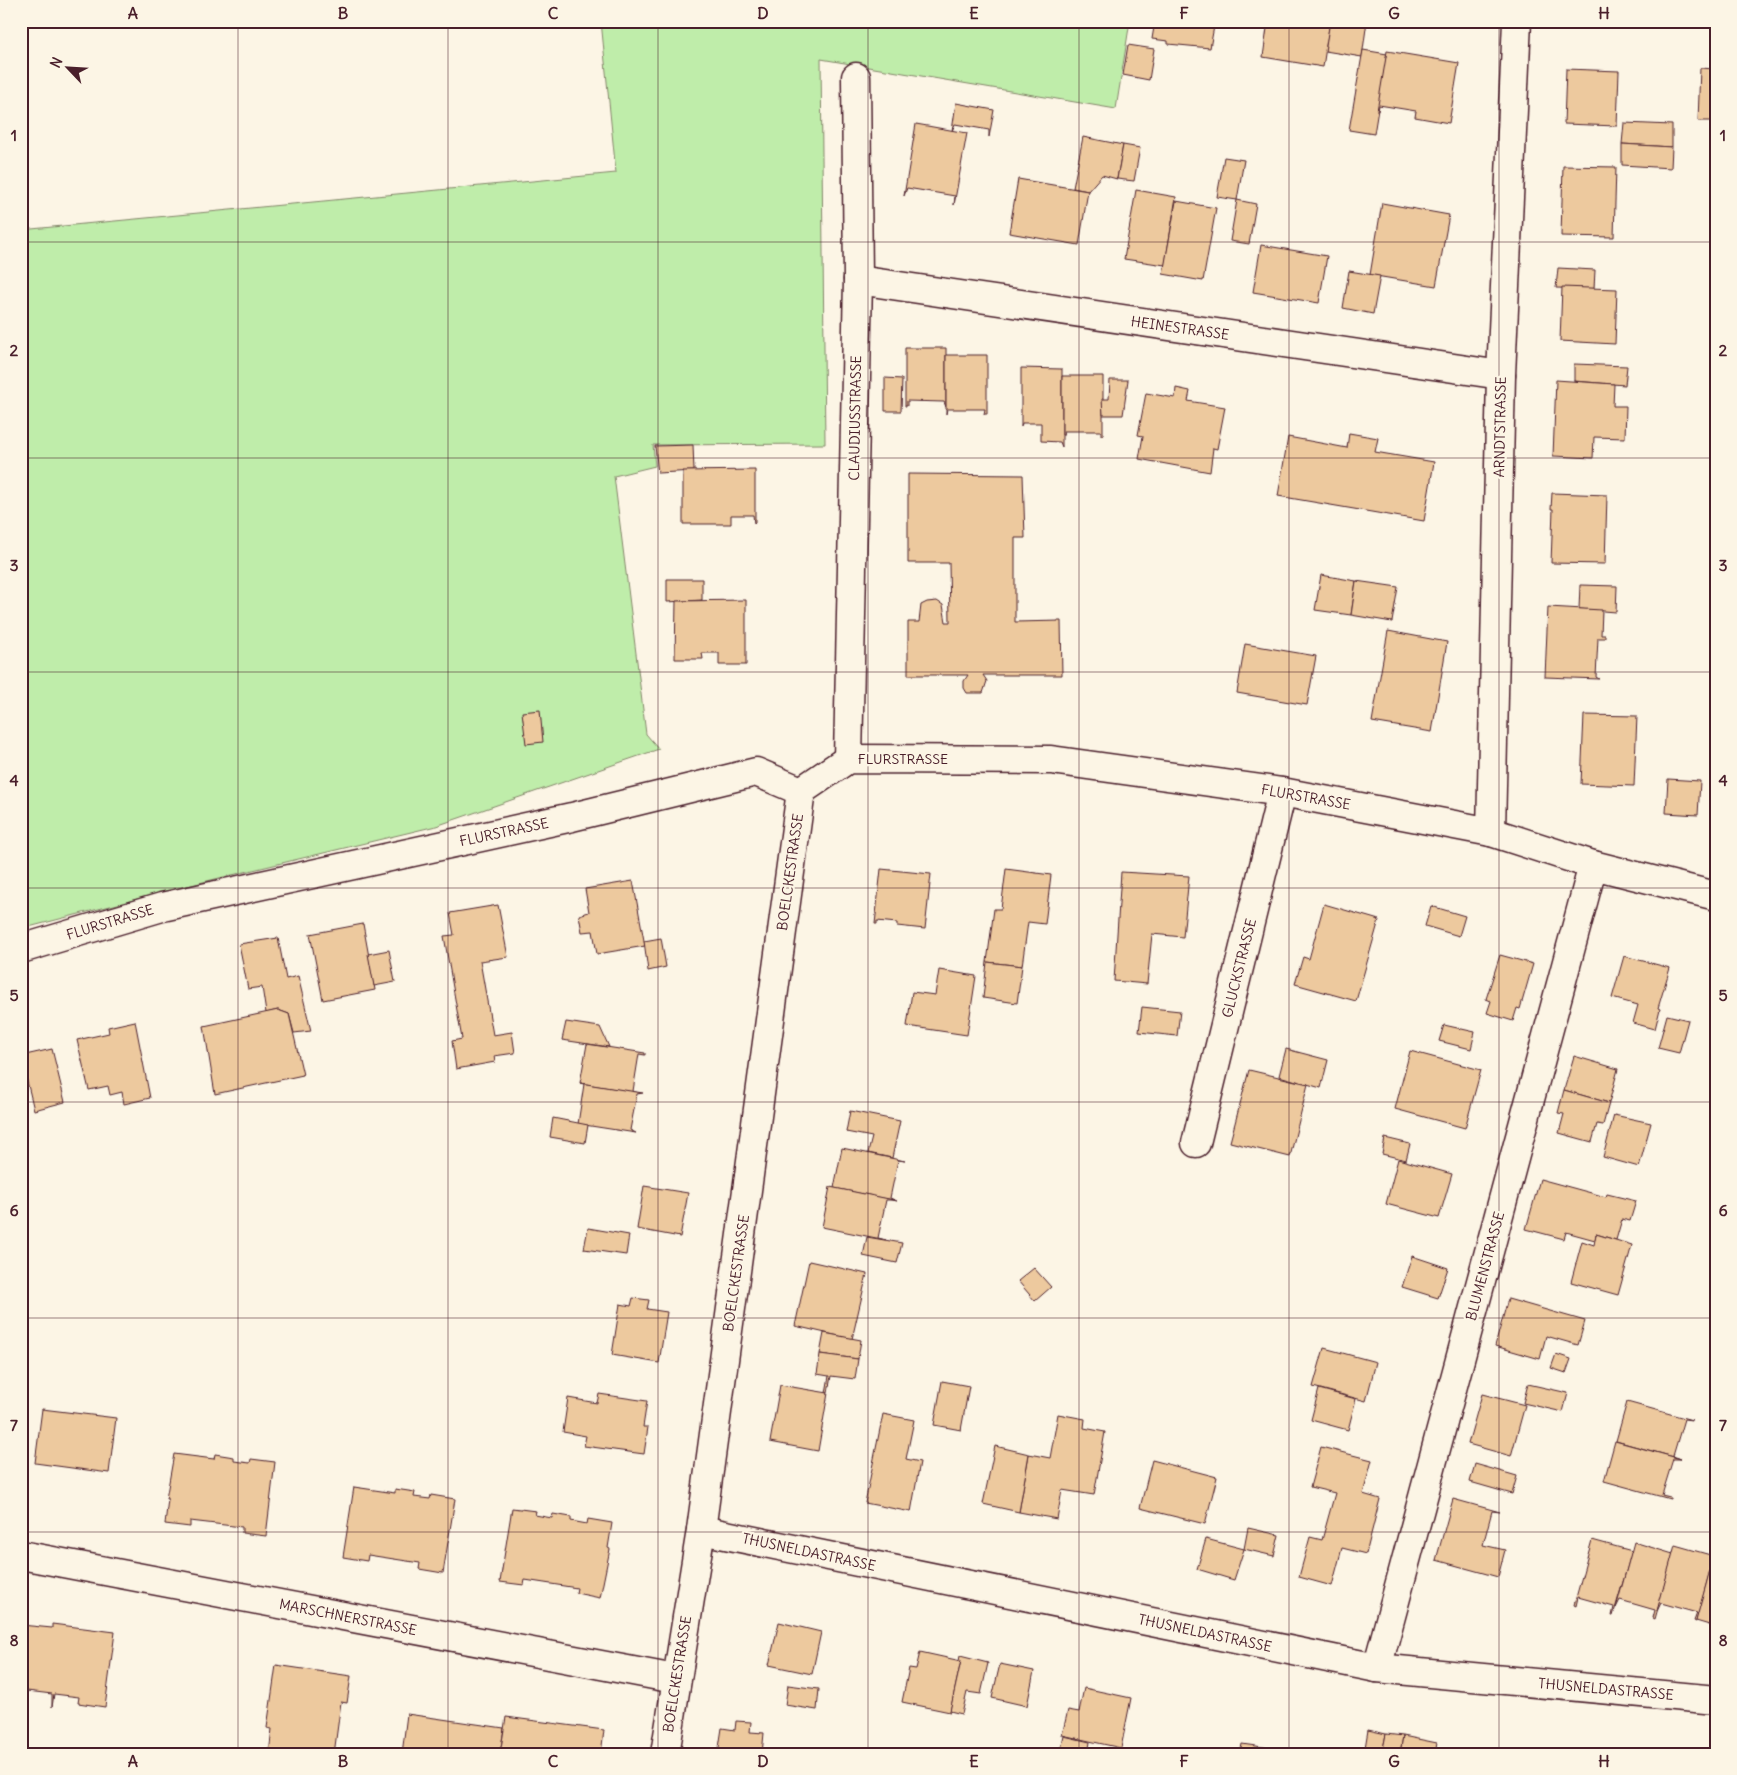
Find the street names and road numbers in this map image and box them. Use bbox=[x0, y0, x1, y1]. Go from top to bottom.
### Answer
street label: HEINESTRASSE bbox=[1130, 312, 1230, 344]
street label: CLAUDIUSSTRASSE bbox=[845, 355, 865, 481]
street label: ARNDTSTRASSE bbox=[1490, 376, 1510, 478]
street label: FLURSTRASSE bbox=[858, 750, 948, 768]
street label: FLURSTRASSE bbox=[1260, 780, 1352, 814]
street label: BOELCKESTRASSE bbox=[773, 812, 807, 932]
street label: FLURSTRASSE bbox=[458, 814, 550, 850]
street label: FLURSTRASSE bbox=[64, 900, 156, 944]
street label: GLUCKSTRASSE bbox=[1218, 917, 1260, 1019]
street label: BLUMENSTRASSE bbox=[1462, 1210, 1508, 1322]
street label: BOELCKESTRASSE bbox=[719, 1213, 753, 1333]
street label: THUSNELDASTRASSE bbox=[741, 1529, 877, 1575]
street label: MARSCHNERSTRASSE bbox=[278, 1595, 418, 1639]
street label: THUSNELDASTRASSE bbox=[1137, 1610, 1273, 1656]
street label: BOELCKESTRASSE bbox=[659, 1614, 695, 1734]
street label: THUSNELDASTRASSE bbox=[1537, 1674, 1675, 1704]

